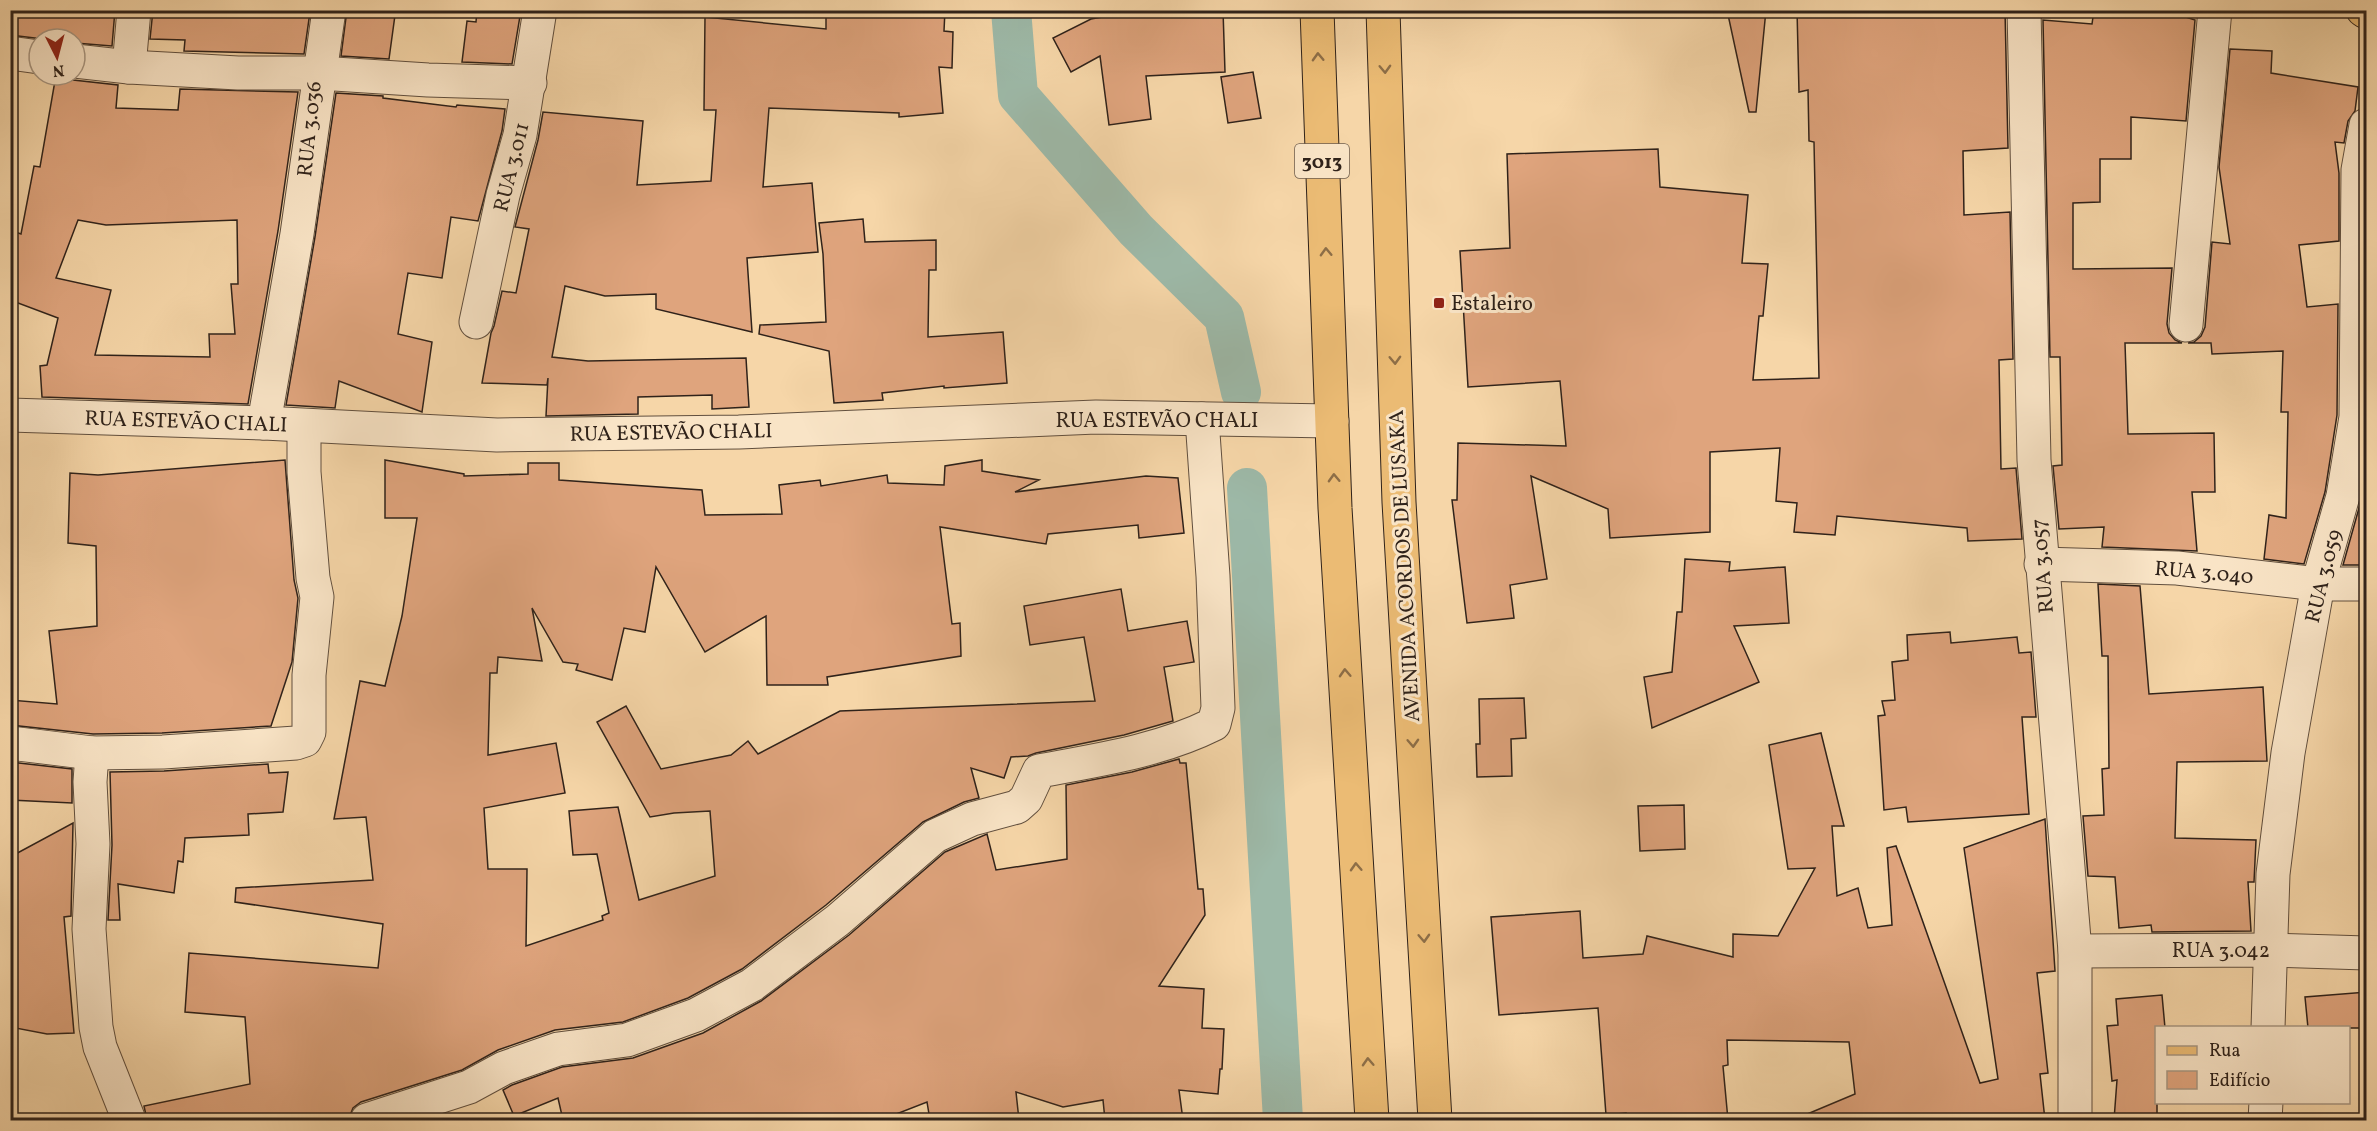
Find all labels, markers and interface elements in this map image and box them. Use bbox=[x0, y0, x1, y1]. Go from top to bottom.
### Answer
north arrow bbox=[27, 27, 87, 87]
one-way arrow bbox=[1312, 53, 1325, 62]
text: N bbox=[51, 58, 65, 82]
one-way arrow bbox=[1379, 64, 1391, 73]
street label: RUA 3.036 bbox=[291, 80, 330, 178]
street label: RUA 3.011 bbox=[487, 120, 538, 215]
road number: 3013 bbox=[1295, 144, 1349, 178]
one-way arrow bbox=[1319, 248, 1332, 257]
place label: Estaleiro bbox=[1451, 290, 1533, 319]
marker: Estaleiro bbox=[1432, 296, 1446, 310]
one-way arrow bbox=[1388, 355, 1401, 364]
street label: RUA ESTEVÃO CHALI bbox=[84, 404, 288, 441]
street label: RUA ESTEVÃO CHALI bbox=[1056, 407, 1259, 436]
street label: AVENIDA ACORDOS DE LUSAKA bbox=[1383, 409, 1428, 723]
street label: RUA ESTEVÃO CHALI bbox=[569, 417, 773, 450]
one-way arrow bbox=[1328, 474, 1340, 483]
street label: RUA 3.057 bbox=[2025, 517, 2062, 615]
street label: RUA 3.059 bbox=[2299, 526, 2350, 626]
street label: RUA 3.040 bbox=[2153, 555, 2255, 592]
one-way arrow bbox=[1338, 668, 1351, 677]
one-way arrow bbox=[1406, 739, 1419, 748]
one-way arrow bbox=[1350, 863, 1363, 872]
one-way arrow bbox=[1418, 933, 1431, 942]
street label: RUA 3.042 bbox=[2172, 937, 2270, 966]
legend bbox=[2155, 1026, 2350, 1104]
text: Rua bbox=[2209, 1039, 2240, 1064]
one-way arrow bbox=[1362, 1058, 1375, 1067]
text: Edifício bbox=[2209, 1069, 2270, 1094]

